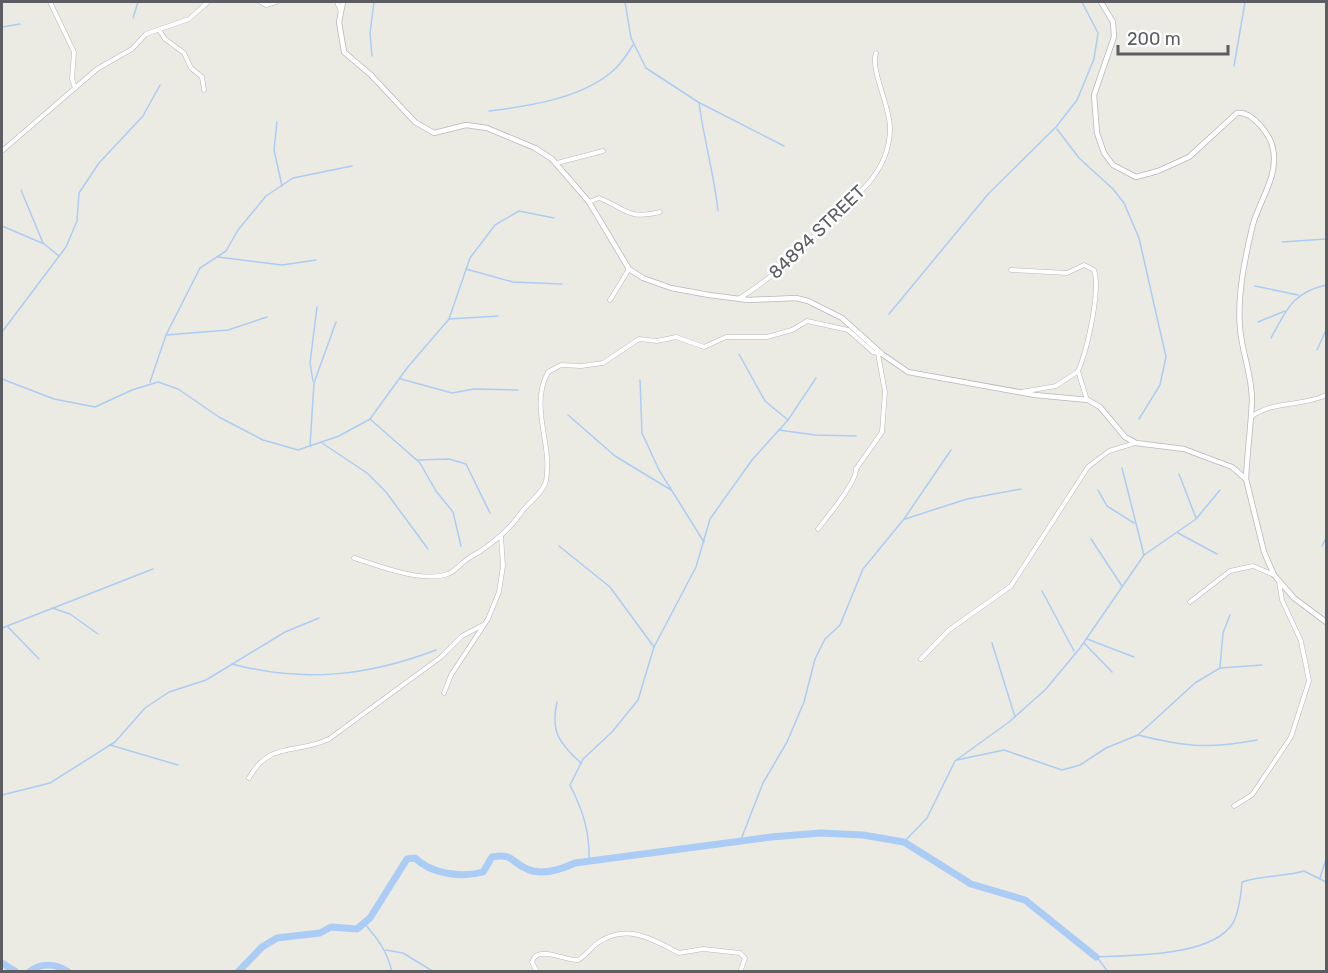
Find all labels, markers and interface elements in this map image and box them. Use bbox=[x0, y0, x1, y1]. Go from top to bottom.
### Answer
scale bar bbox=[1118, 18, 1228, 56]
text: 200 m bbox=[1127, 28, 1181, 50]
street label: 84894 STREET bbox=[764, 180, 870, 284]

